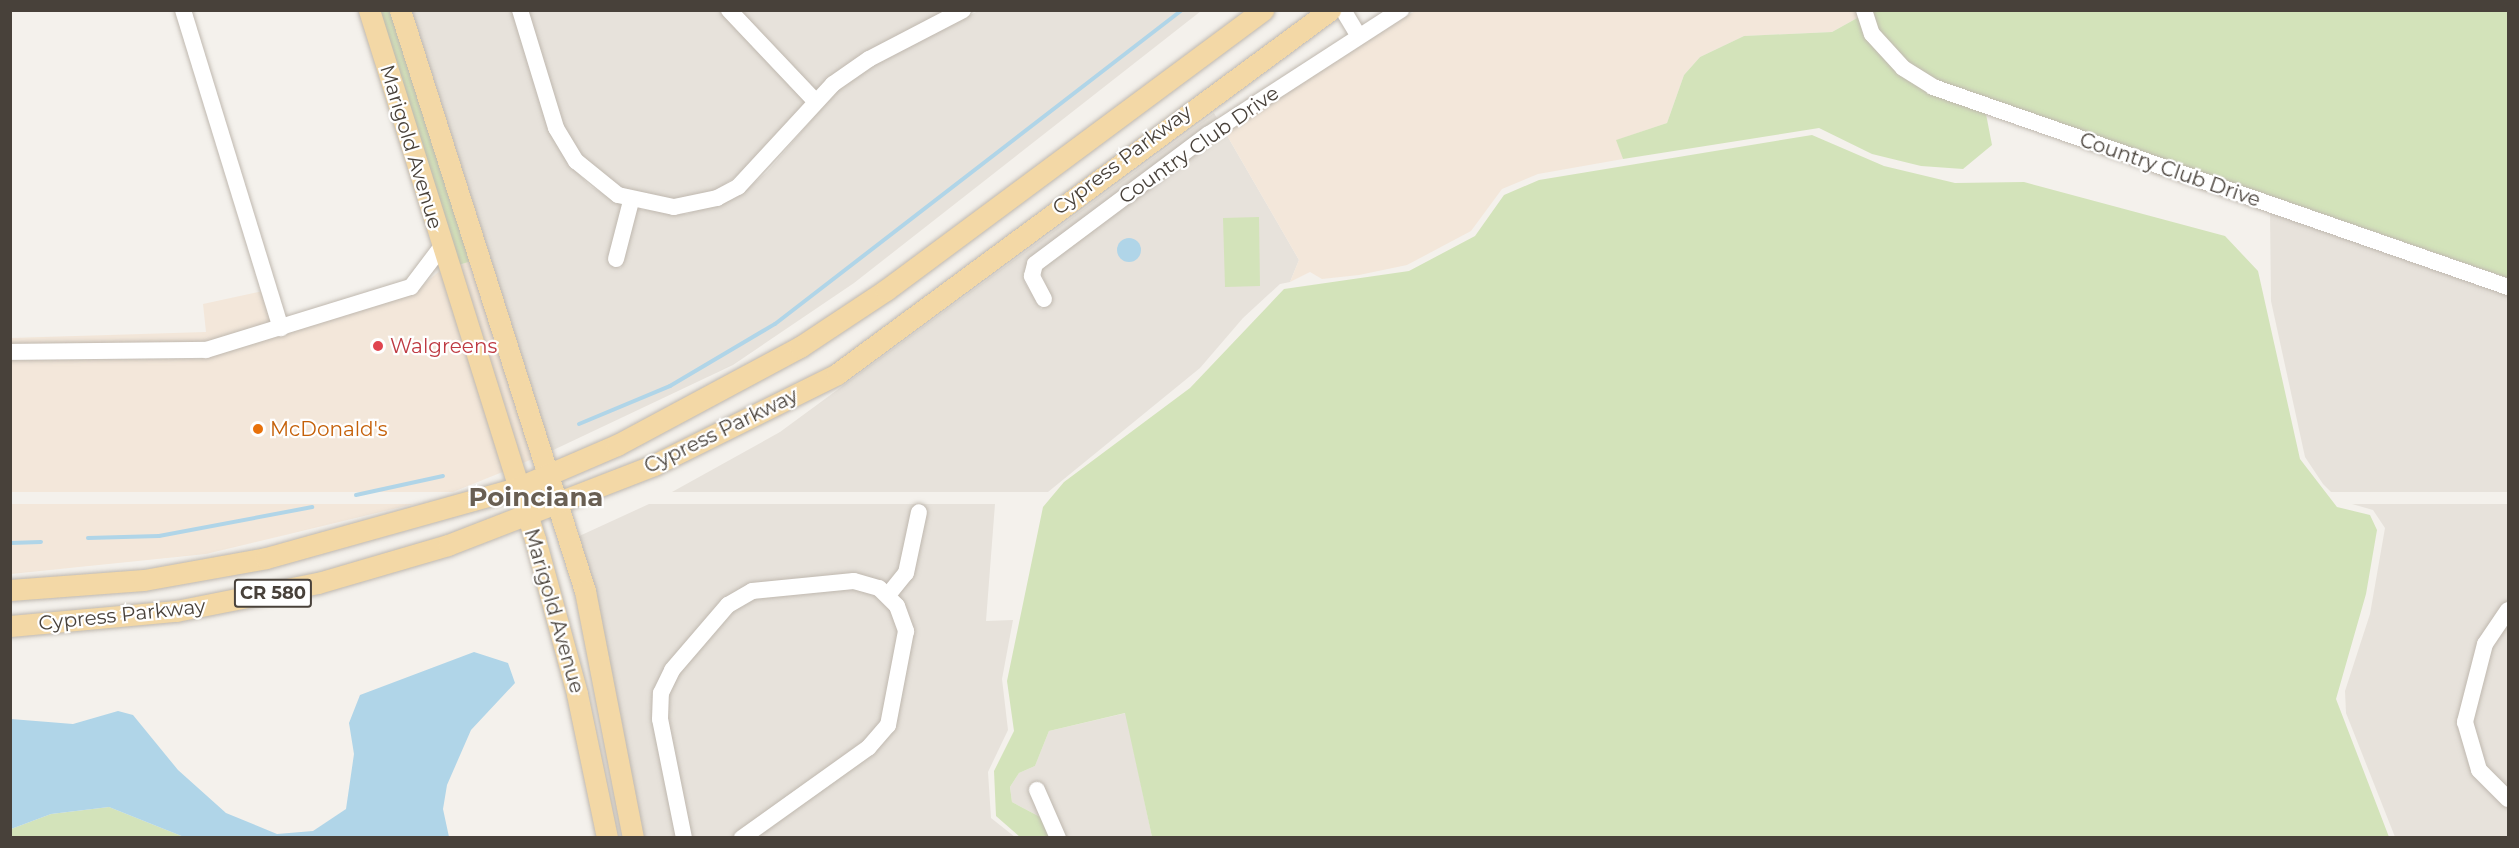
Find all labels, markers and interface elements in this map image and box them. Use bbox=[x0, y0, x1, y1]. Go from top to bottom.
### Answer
street label: Marigold Avenue bbox=[375, 62, 447, 232]
street label: Country Club Drive bbox=[1115, 81, 1283, 209]
street label: Cypress Parkway bbox=[1048, 100, 1196, 220]
street label: Country Club Drive bbox=[2077, 128, 2263, 212]
place label: Walgreens bbox=[390, 334, 497, 358]
marker: Walgreens bbox=[371, 339, 385, 353]
street label: Cypress Parkway bbox=[640, 383, 802, 479]
place label: McDonald's bbox=[270, 417, 387, 441]
marker: McDonald's bbox=[251, 422, 265, 436]
district label: Poinciana bbox=[469, 482, 603, 514]
street label: Marigold Avenue bbox=[519, 526, 589, 696]
road number: CR 580 bbox=[232, 578, 314, 608]
street label: Cypress Parkway bbox=[37, 594, 207, 636]

